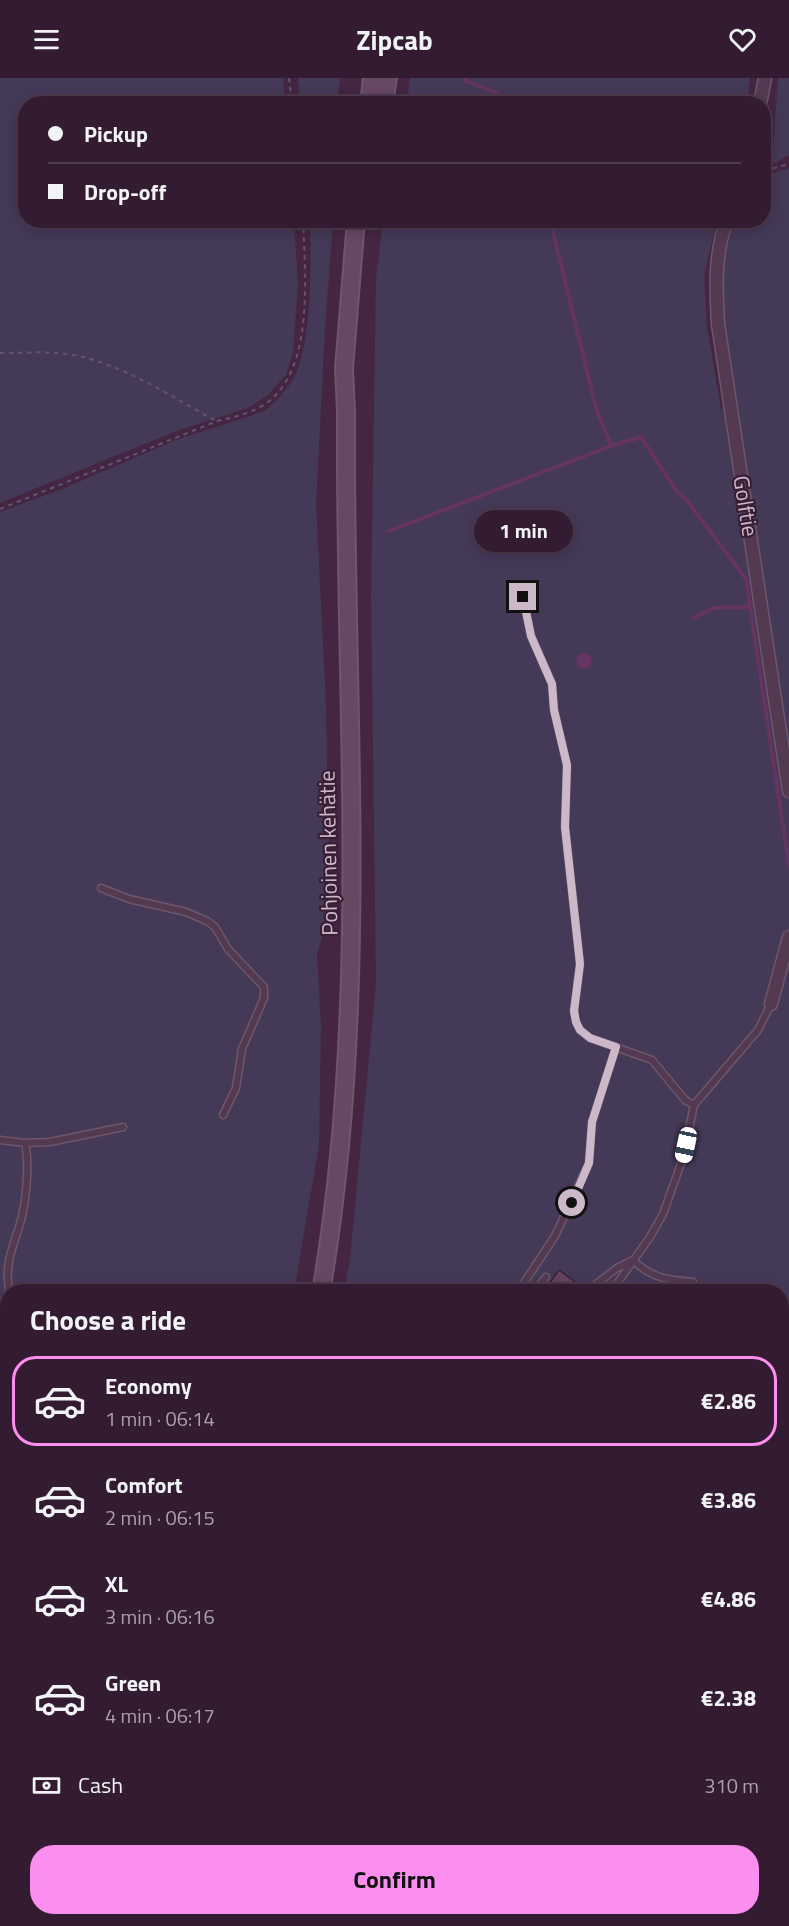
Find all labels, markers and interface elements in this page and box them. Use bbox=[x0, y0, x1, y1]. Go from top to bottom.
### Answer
text: Zipcab bbox=[356, 19, 433, 60]
icon: menu bbox=[30, 23, 63, 56]
icon: heart bbox=[726, 23, 759, 56]
text: Pickup bbox=[84, 117, 148, 151]
text: Drop-off bbox=[84, 175, 166, 209]
street label: Golftie bbox=[724, 473, 768, 539]
callout: 1 min bbox=[474, 510, 572, 552]
text: 1 min bbox=[499, 515, 548, 546]
route end bbox=[509, 583, 536, 610]
street label: Pohjoinen kehätie bbox=[310, 770, 346, 936]
car bbox=[673, 1126, 699, 1164]
route start bbox=[558, 1189, 585, 1216]
text: Choose a ride bbox=[30, 1299, 186, 1340]
text: Economy bbox=[105, 1369, 192, 1403]
icon: car bbox=[33, 1374, 87, 1428]
text: €2.86 bbox=[701, 1384, 756, 1418]
text: 1 min · 06:14 bbox=[105, 1403, 215, 1434]
text: Comfort bbox=[105, 1468, 183, 1502]
icon: car bbox=[33, 1473, 87, 1527]
text: €3.86 bbox=[701, 1483, 756, 1517]
text: 2 min · 06:15 bbox=[105, 1502, 215, 1533]
text: XL bbox=[105, 1567, 128, 1601]
icon: car bbox=[33, 1572, 87, 1626]
text: €4.86 bbox=[701, 1582, 756, 1616]
text: 3 min · 06:16 bbox=[105, 1601, 215, 1632]
text: Green bbox=[105, 1666, 161, 1700]
icon: car bbox=[33, 1671, 87, 1725]
text: €2.38 bbox=[701, 1681, 756, 1715]
text: 4 min · 06:17 bbox=[105, 1700, 215, 1731]
text: Cash bbox=[78, 1768, 123, 1802]
icon: cash bbox=[30, 1769, 63, 1802]
text: 310 m bbox=[704, 1770, 759, 1801]
button: Confirm bbox=[30, 1845, 759, 1914]

